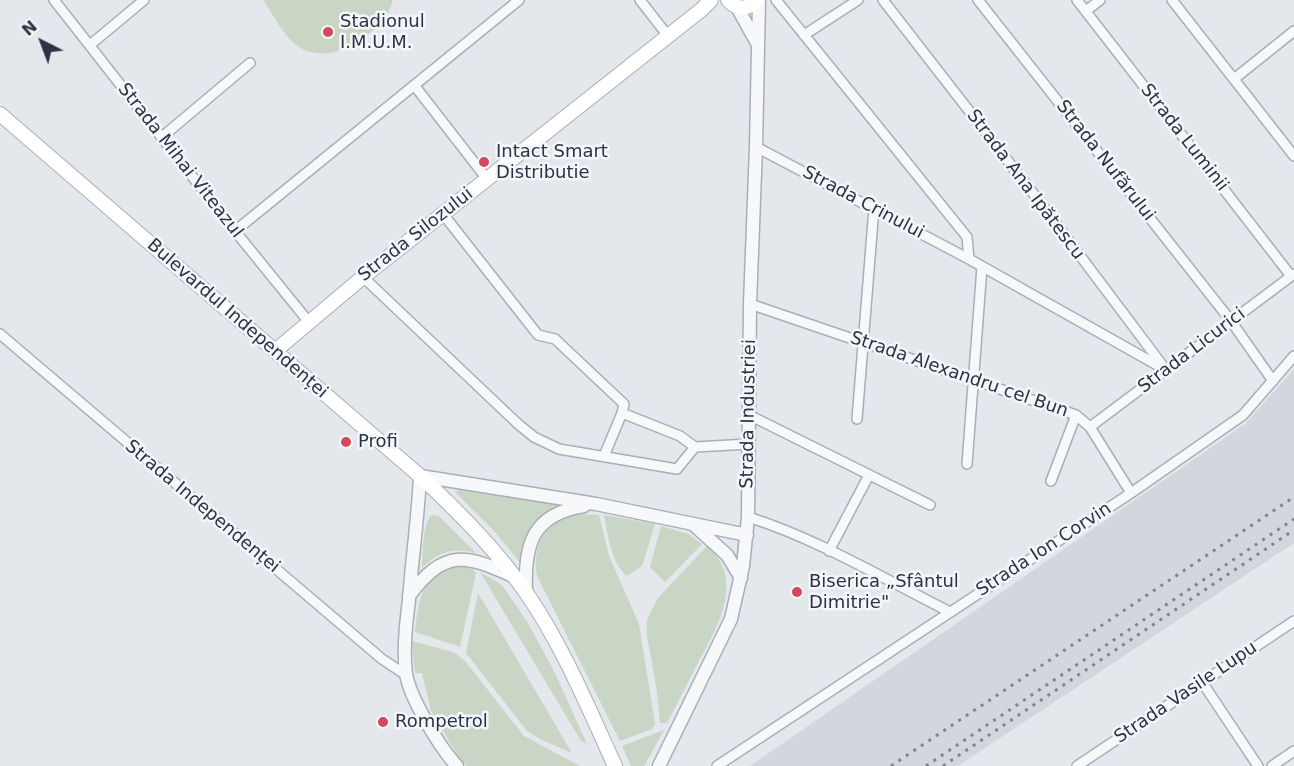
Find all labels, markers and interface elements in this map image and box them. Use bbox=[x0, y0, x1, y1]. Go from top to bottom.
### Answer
place label: Stadionul I.M.U.M. bbox=[340, 11, 425, 54]
north arrow bbox=[12, 12, 72, 72]
text: N bbox=[18, 17, 41, 40]
marker: Stadionul I.M.U.M. bbox=[321, 25, 335, 39]
street label: Strada Mihai Viteazul bbox=[113, 79, 247, 243]
street label: Strada Luminii bbox=[1135, 80, 1233, 196]
street label: Strada Nufărului bbox=[1051, 96, 1159, 226]
street label: Strada Ana Ipătescu bbox=[962, 106, 1088, 264]
place label: Intact Smart Distributie bbox=[496, 141, 608, 184]
marker: Intact Smart Distributie bbox=[477, 155, 491, 169]
street label: Strada Crinului bbox=[799, 162, 927, 244]
street label: Strada Silozului bbox=[354, 183, 478, 287]
street label: Bulevardul Independenței bbox=[142, 235, 332, 403]
street label: Strada Licurici bbox=[1134, 304, 1250, 398]
street label: Strada Alexandru cel Bun bbox=[847, 327, 1071, 423]
street label: Strada Industriei bbox=[737, 339, 761, 489]
place label: Profi bbox=[358, 431, 398, 453]
marker: Profi bbox=[339, 435, 353, 449]
street label: Strada Independenței bbox=[120, 436, 284, 578]
street label: Strada Ion Corvin bbox=[972, 498, 1116, 602]
place label: Biserica „Sfântul Dimitrie" bbox=[809, 571, 959, 614]
marker: Biserica „Sfântul Dimitrie" bbox=[790, 585, 804, 599]
street label: Strada Vasile Lupu bbox=[1111, 637, 1261, 749]
place label: Rompetrol bbox=[395, 711, 488, 733]
marker: Rompetrol bbox=[376, 715, 390, 729]

